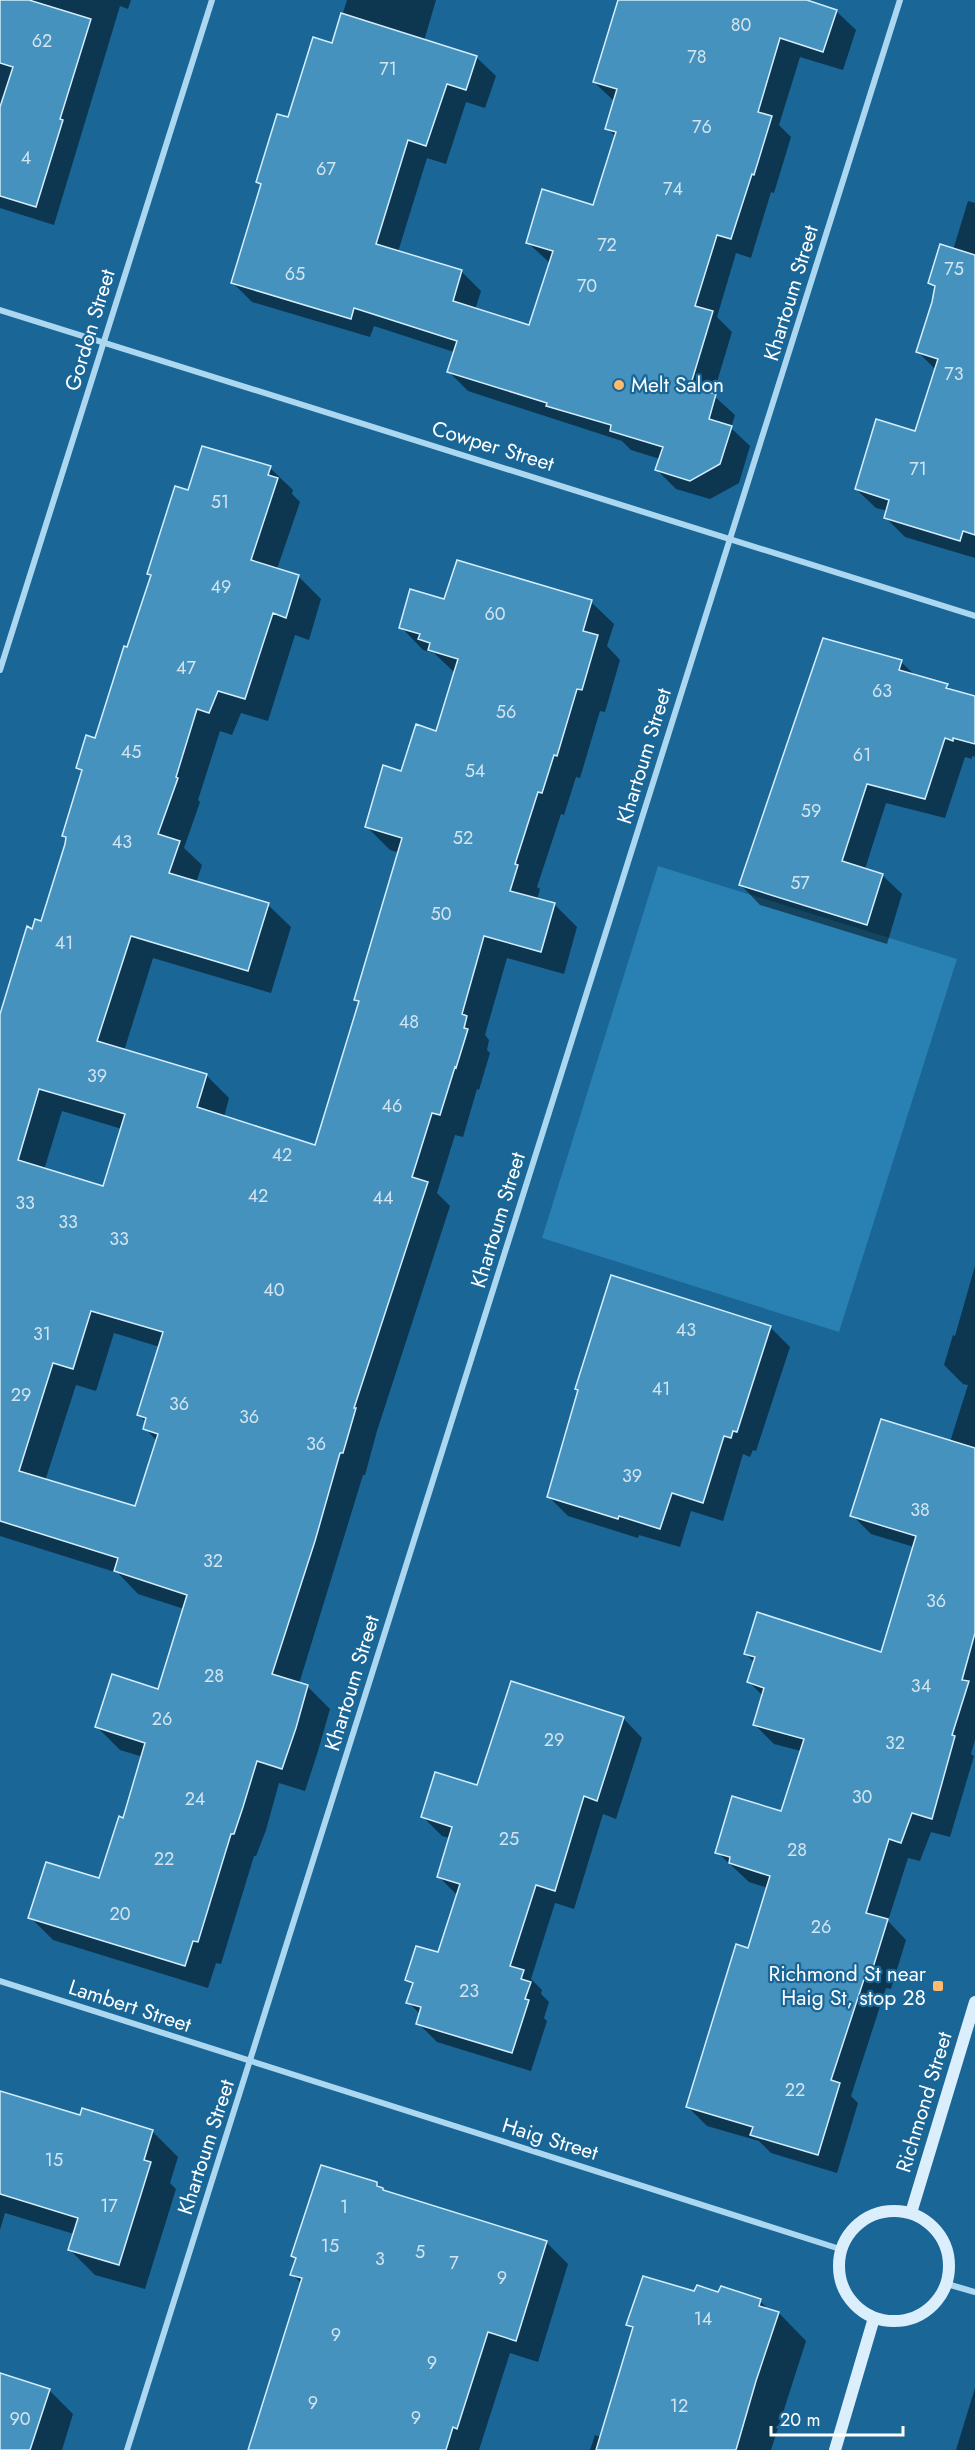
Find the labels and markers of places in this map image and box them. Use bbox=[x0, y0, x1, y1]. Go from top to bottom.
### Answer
place label: Melt Salon bbox=[631, 370, 724, 400]
marker: Melt Salon bbox=[612, 378, 626, 392]
place label: Richmond St near Haig St, stop 28 bbox=[769, 1959, 927, 2013]
marker: Richmond St near Haig St, stop 28 bbox=[931, 1979, 945, 1993]

